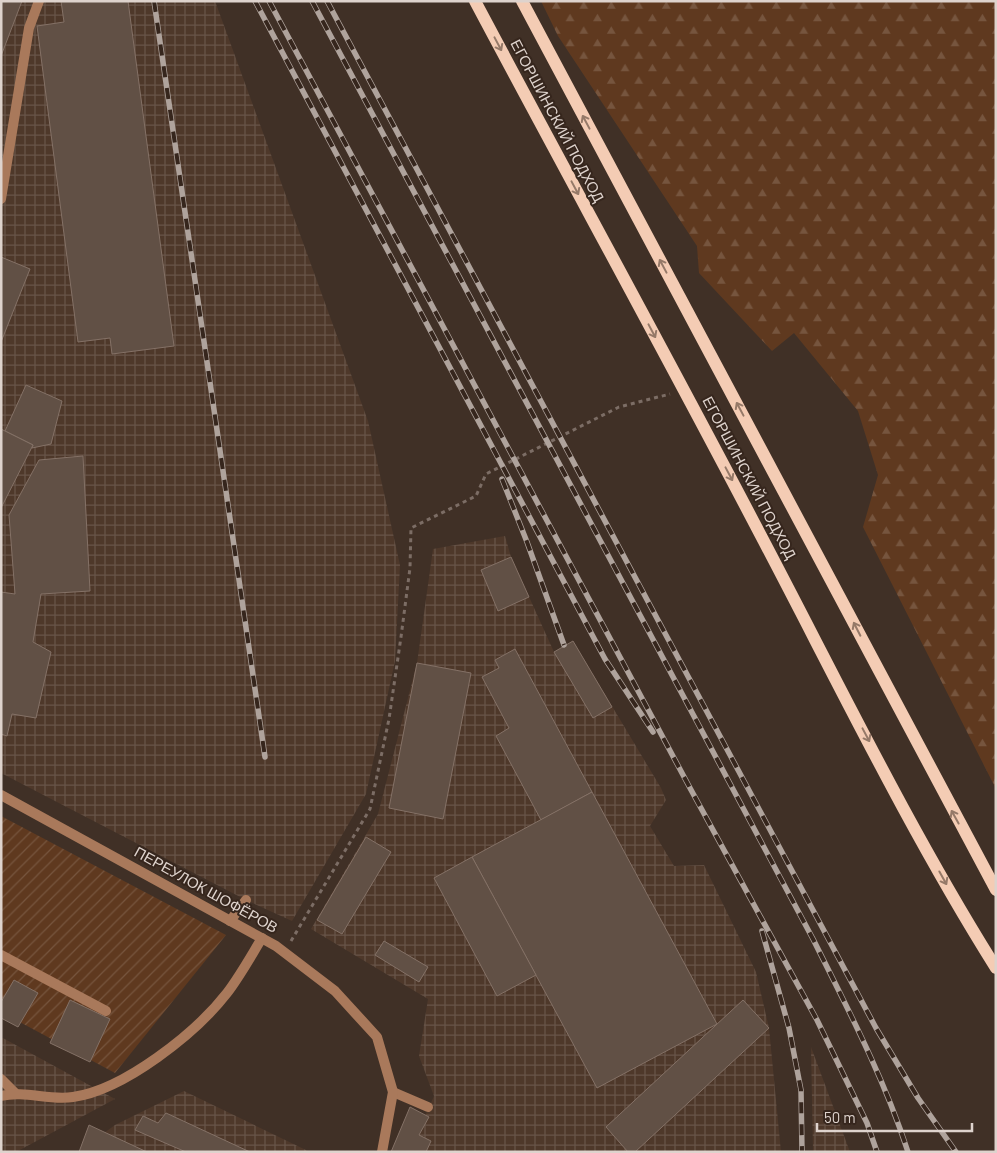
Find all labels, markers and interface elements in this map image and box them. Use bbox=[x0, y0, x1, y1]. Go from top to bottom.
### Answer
street label: ЕГОРШИНСКИЙ ПОДХОД bbox=[507, 36, 608, 205]
one-way arrow bbox=[493, 37, 503, 52]
one-way arrow bbox=[581, 116, 591, 130]
one-way arrow bbox=[570, 180, 580, 195]
one-way arrow bbox=[658, 258, 668, 273]
one-way arrow bbox=[647, 323, 657, 338]
street label: ЕГОРШИНСКИЙ ПОДХОД bbox=[699, 393, 800, 562]
one-way arrow bbox=[735, 402, 744, 417]
one-way arrow bbox=[725, 466, 734, 481]
one-way arrow bbox=[852, 622, 862, 637]
one-way arrow bbox=[862, 727, 871, 742]
one-way arrow bbox=[950, 810, 960, 824]
street label: ПЕРЕУЛОК ШОФЁРОВ bbox=[132, 842, 281, 936]
one-way arrow bbox=[938, 870, 948, 885]
scale bar bbox=[817, 1100, 972, 1132]
text: 50 m bbox=[824, 1108, 856, 1126]

